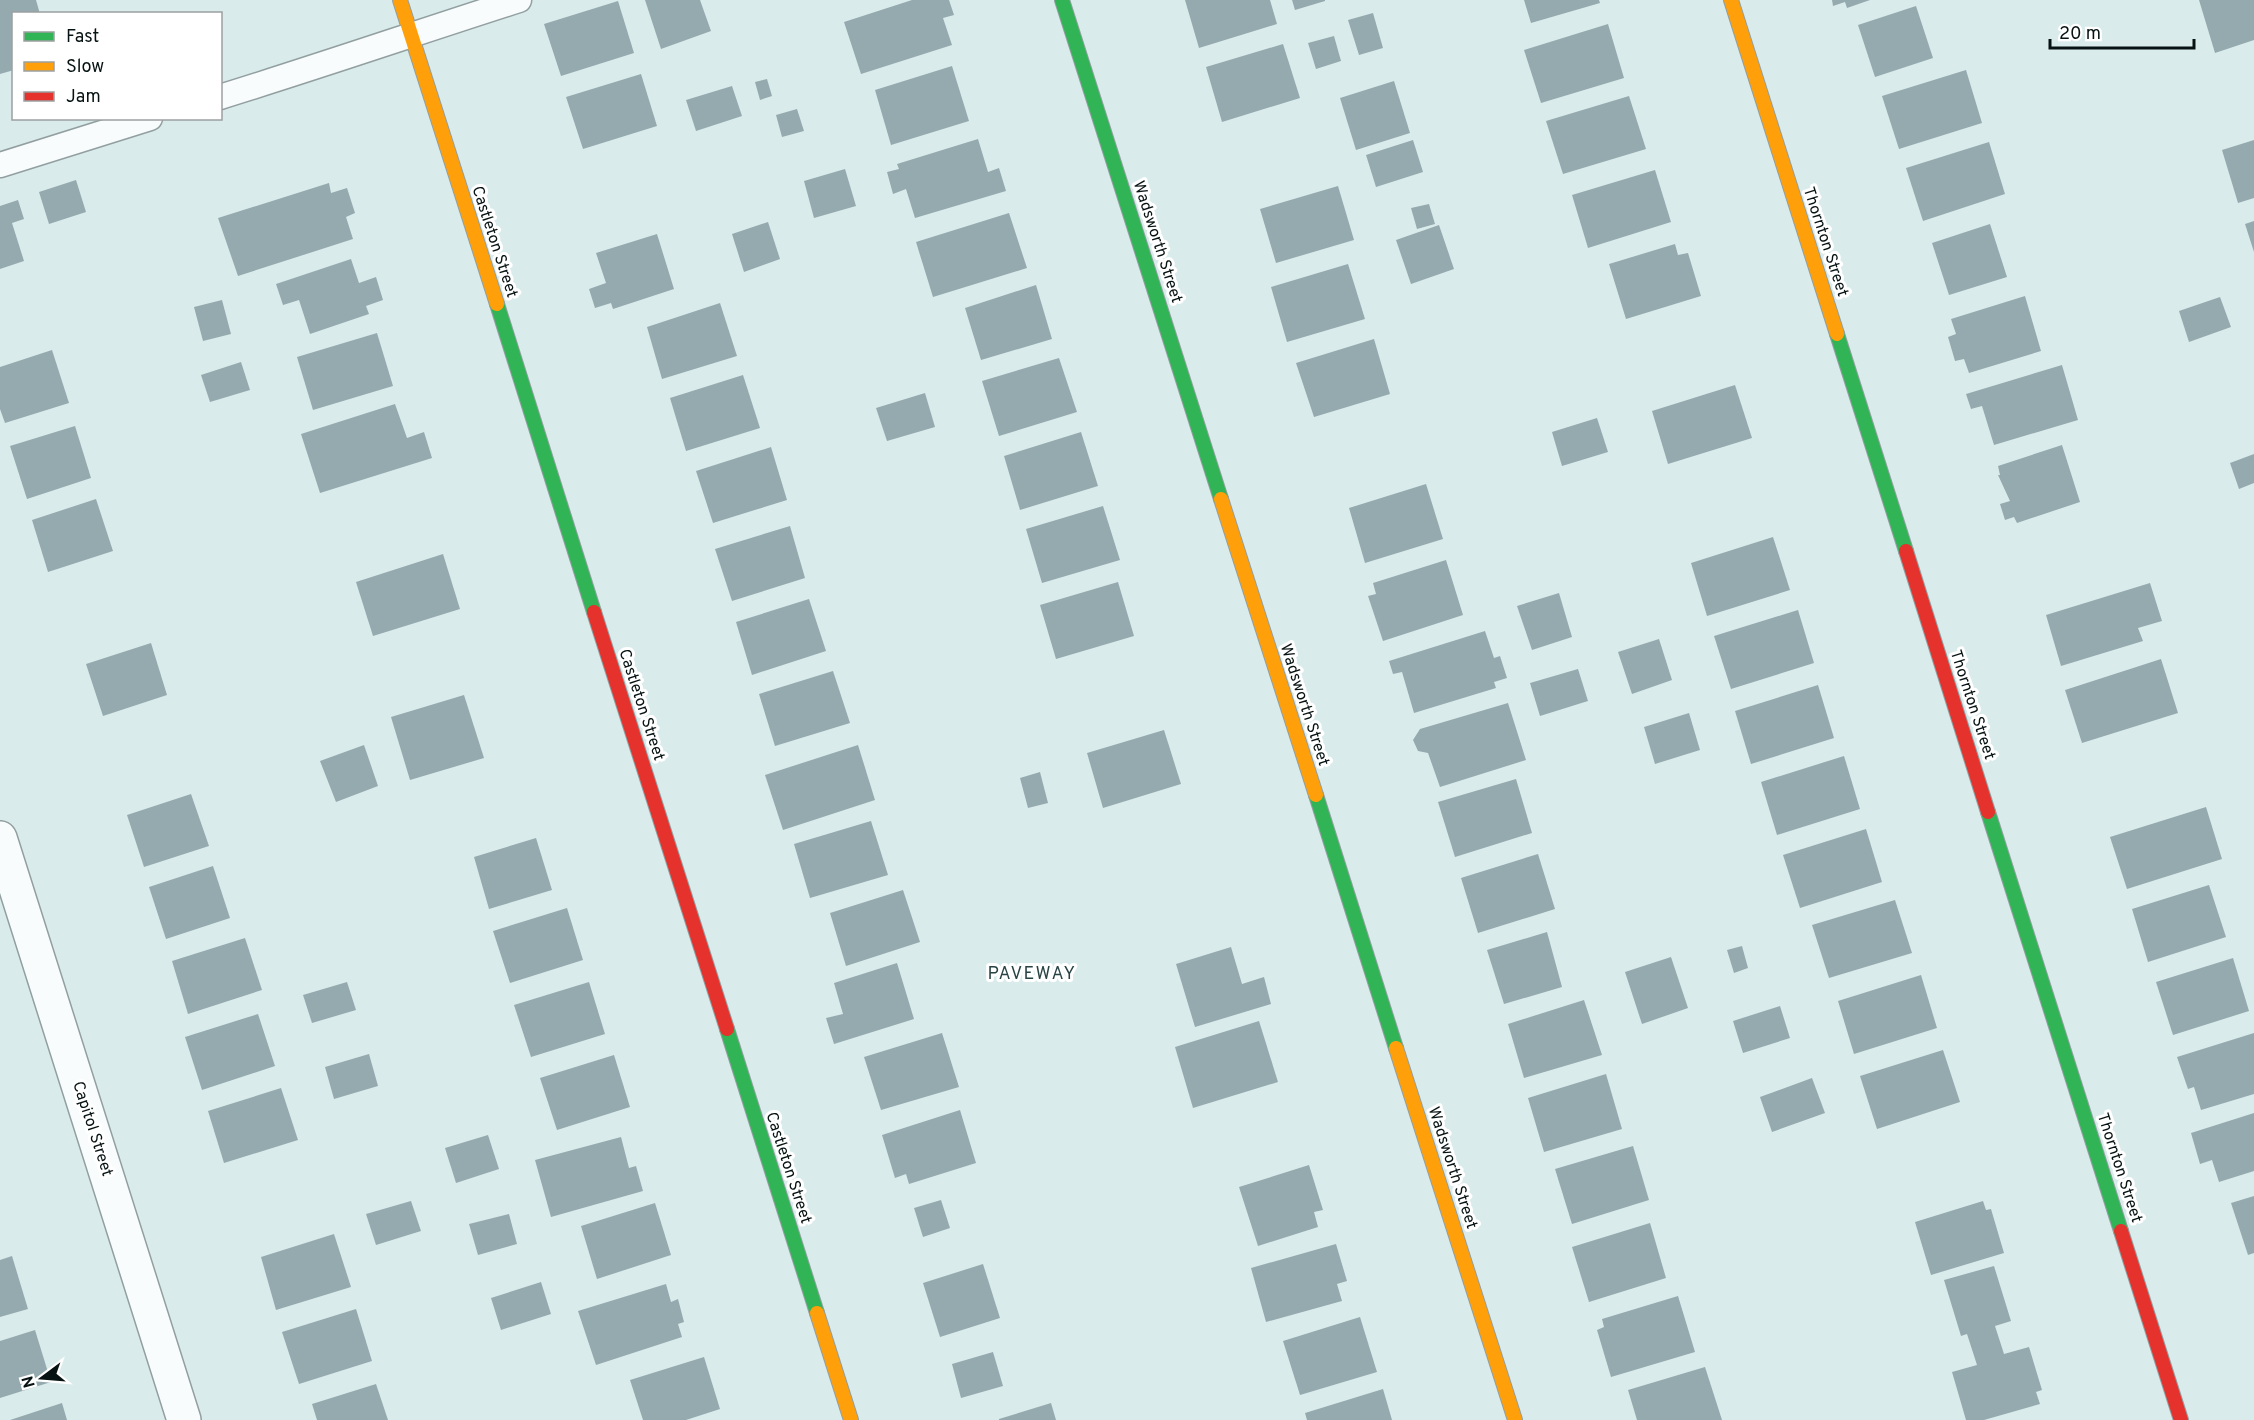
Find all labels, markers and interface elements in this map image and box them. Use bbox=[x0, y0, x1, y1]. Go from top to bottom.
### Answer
legend bbox=[12, 12, 222, 120]
scale bar bbox=[2050, 12, 2194, 50]
text: 20 m bbox=[2059, 23, 2101, 46]
text: Fast bbox=[66, 26, 99, 49]
text: Slow bbox=[66, 56, 104, 79]
text: Jam bbox=[66, 86, 101, 109]
street label: Wadsworth Street bbox=[1128, 178, 1186, 306]
street label: Castleton Street bbox=[467, 184, 521, 300]
street label: Thornton Street bbox=[1798, 185, 1852, 299]
street label: Wadsworth Street bbox=[1275, 641, 1333, 769]
street label: Castleton Street bbox=[614, 647, 668, 763]
street label: Thornton Street bbox=[1945, 648, 1999, 762]
district label: PAVEWAY bbox=[987, 963, 1077, 986]
street label: Capitol Street bbox=[67, 1079, 117, 1179]
street label: Wadsworth Street bbox=[1423, 1104, 1481, 1232]
street label: Castleton Street bbox=[761, 1110, 815, 1226]
street label: Thornton Street bbox=[2092, 1111, 2146, 1225]
north arrow bbox=[12, 1348, 72, 1408]
text: N bbox=[18, 1373, 41, 1390]

